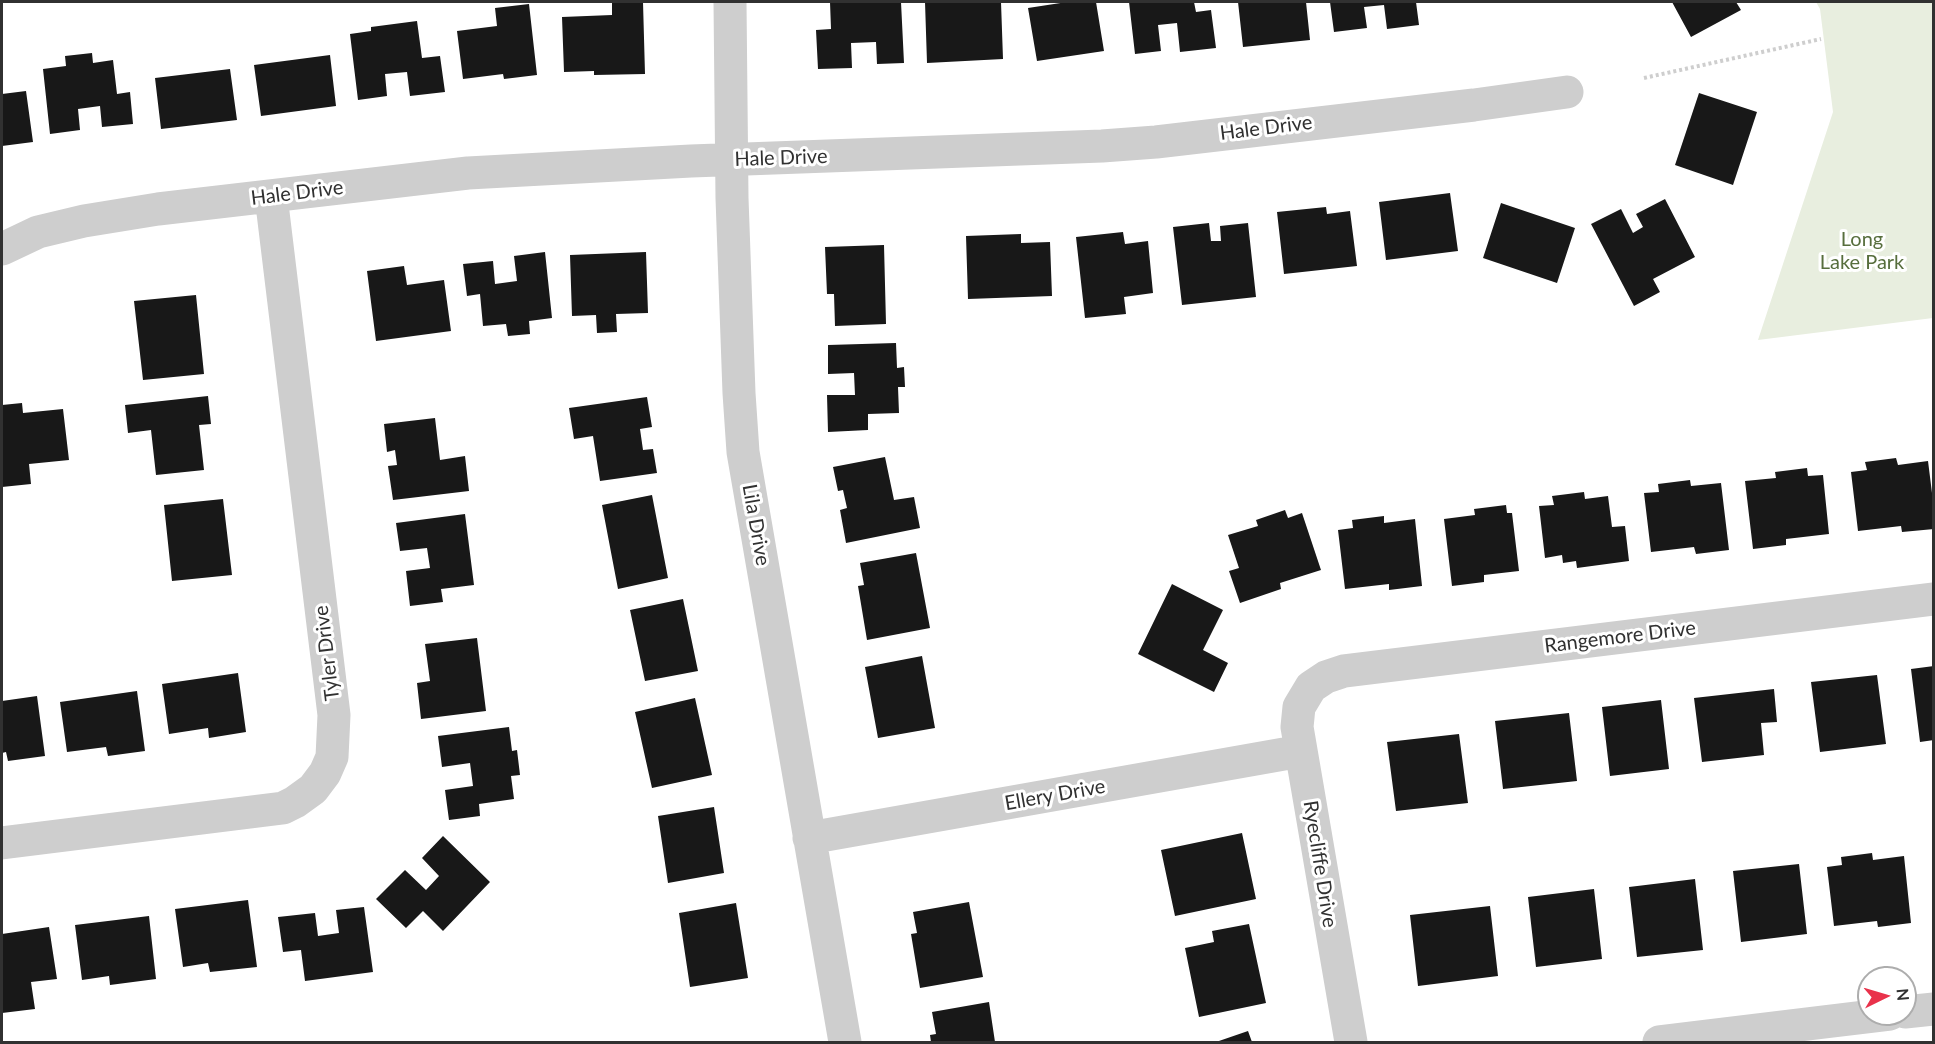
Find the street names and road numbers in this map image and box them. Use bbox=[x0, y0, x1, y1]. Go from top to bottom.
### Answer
street label: Hale Drive bbox=[1218, 110, 1314, 146]
street label: Hale Drive bbox=[734, 144, 828, 172]
street label: Hale Drive bbox=[249, 175, 345, 211]
street label: Lila Drive bbox=[737, 482, 775, 568]
street label: Tyler Drive bbox=[309, 604, 345, 702]
street label: Rangemore Drive bbox=[1543, 616, 1697, 658]
street label: Ellery Drive bbox=[1003, 774, 1107, 816]
street label: Ryecliffe Drive bbox=[1298, 799, 1342, 929]

